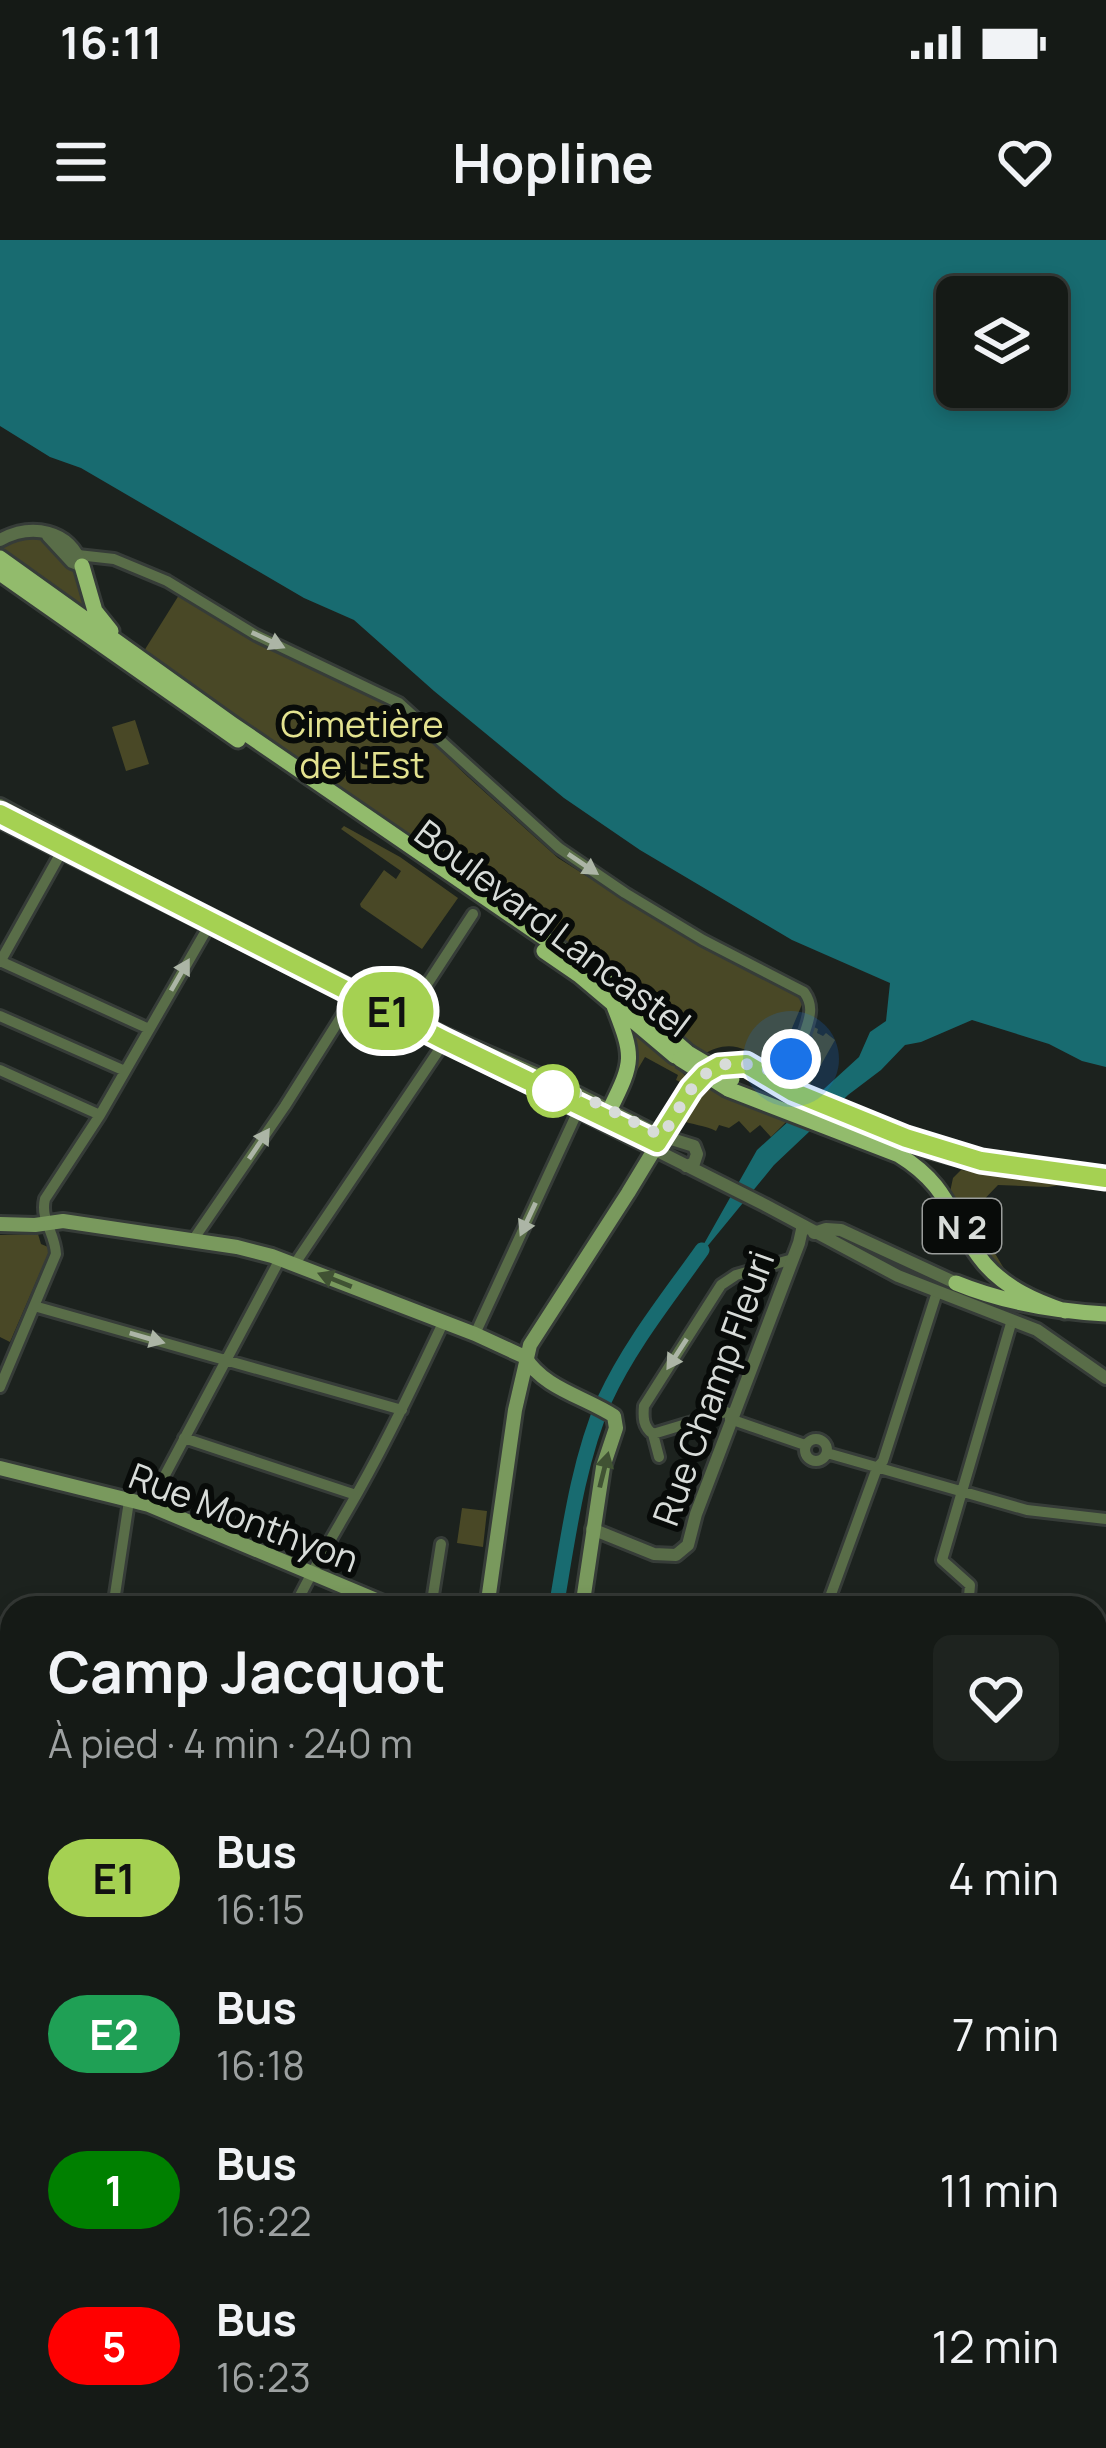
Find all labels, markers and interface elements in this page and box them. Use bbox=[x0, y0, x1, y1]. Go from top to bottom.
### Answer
text: 16:11 bbox=[60, 11, 163, 73]
text: Hopline bbox=[452, 125, 654, 199]
icon: menu bbox=[48, 129, 114, 195]
icon: heart bbox=[992, 129, 1058, 195]
map controls bbox=[936, 276, 1068, 408]
button: layers bbox=[936, 276, 1068, 408]
one-way arrow bbox=[251, 630, 286, 650]
park label: Cimetière de L'Est bbox=[280, 699, 444, 789]
street label: Boulevard Lancastel bbox=[405, 808, 701, 1048]
one-way arrow bbox=[566, 852, 599, 875]
one-way arrow bbox=[169, 958, 190, 991]
line badge: E1 bbox=[334, 972, 442, 1050]
text: E1 bbox=[367, 982, 409, 1040]
your location bbox=[761, 1029, 821, 1089]
unlabelled marker bbox=[528, 1066, 578, 1116]
one-way arrow bbox=[247, 1127, 270, 1160]
road number: N 2 bbox=[923, 1199, 1001, 1253]
one-way arrow bbox=[518, 1202, 538, 1237]
street label: Rue Champ Fleuri bbox=[641, 1244, 785, 1532]
one-way arrow bbox=[316, 1270, 352, 1289]
one-way arrow bbox=[129, 1330, 166, 1349]
one-way arrow bbox=[667, 1337, 688, 1371]
street label: Rue Monthyon bbox=[122, 1451, 366, 1583]
one-way arrow bbox=[595, 1451, 614, 1488]
text: Camp Jacquot bbox=[48, 1632, 446, 1710]
button: heart bbox=[933, 1635, 1059, 1761]
text: À pied · 4 min · 240 m bbox=[48, 1716, 413, 1770]
text: Bus bbox=[216, 1820, 297, 1882]
text: 4 min bbox=[948, 1847, 1059, 1909]
text: E1 bbox=[93, 1849, 135, 1907]
text: 16:15 bbox=[216, 1882, 305, 1936]
text: Bus bbox=[216, 1976, 297, 2038]
text: 7 min bbox=[952, 2003, 1059, 2065]
text: E2 bbox=[89, 2005, 139, 2063]
text: 16:18 bbox=[216, 2038, 305, 2092]
text: Bus bbox=[216, 2132, 297, 2194]
text: 11 min bbox=[940, 2159, 1059, 2221]
text: 1 bbox=[105, 2161, 123, 2219]
text: 16:22 bbox=[216, 2194, 312, 2248]
text: Bus bbox=[216, 2288, 297, 2350]
text: 12 min bbox=[931, 2315, 1059, 2377]
text: 5 bbox=[102, 2317, 126, 2375]
text: 16:23 bbox=[216, 2350, 311, 2404]

